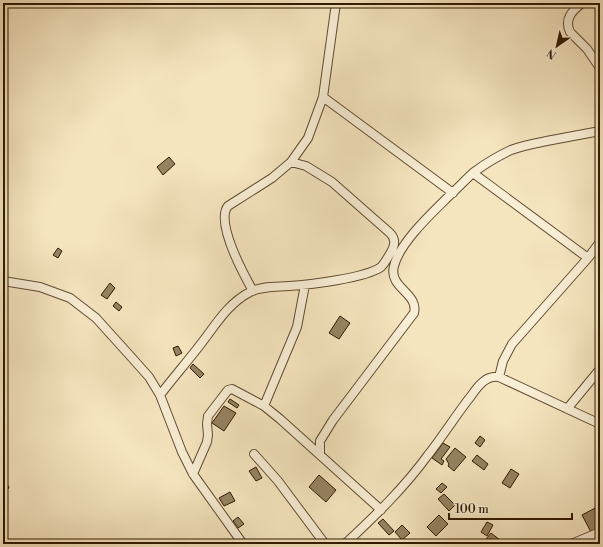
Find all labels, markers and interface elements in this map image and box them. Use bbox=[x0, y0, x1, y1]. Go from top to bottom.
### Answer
north arrow bbox=[537, 26, 577, 66]
text: N bbox=[544, 45, 559, 62]
scale bar bbox=[449, 495, 572, 521]
text: 100 m bbox=[455, 502, 489, 517]

